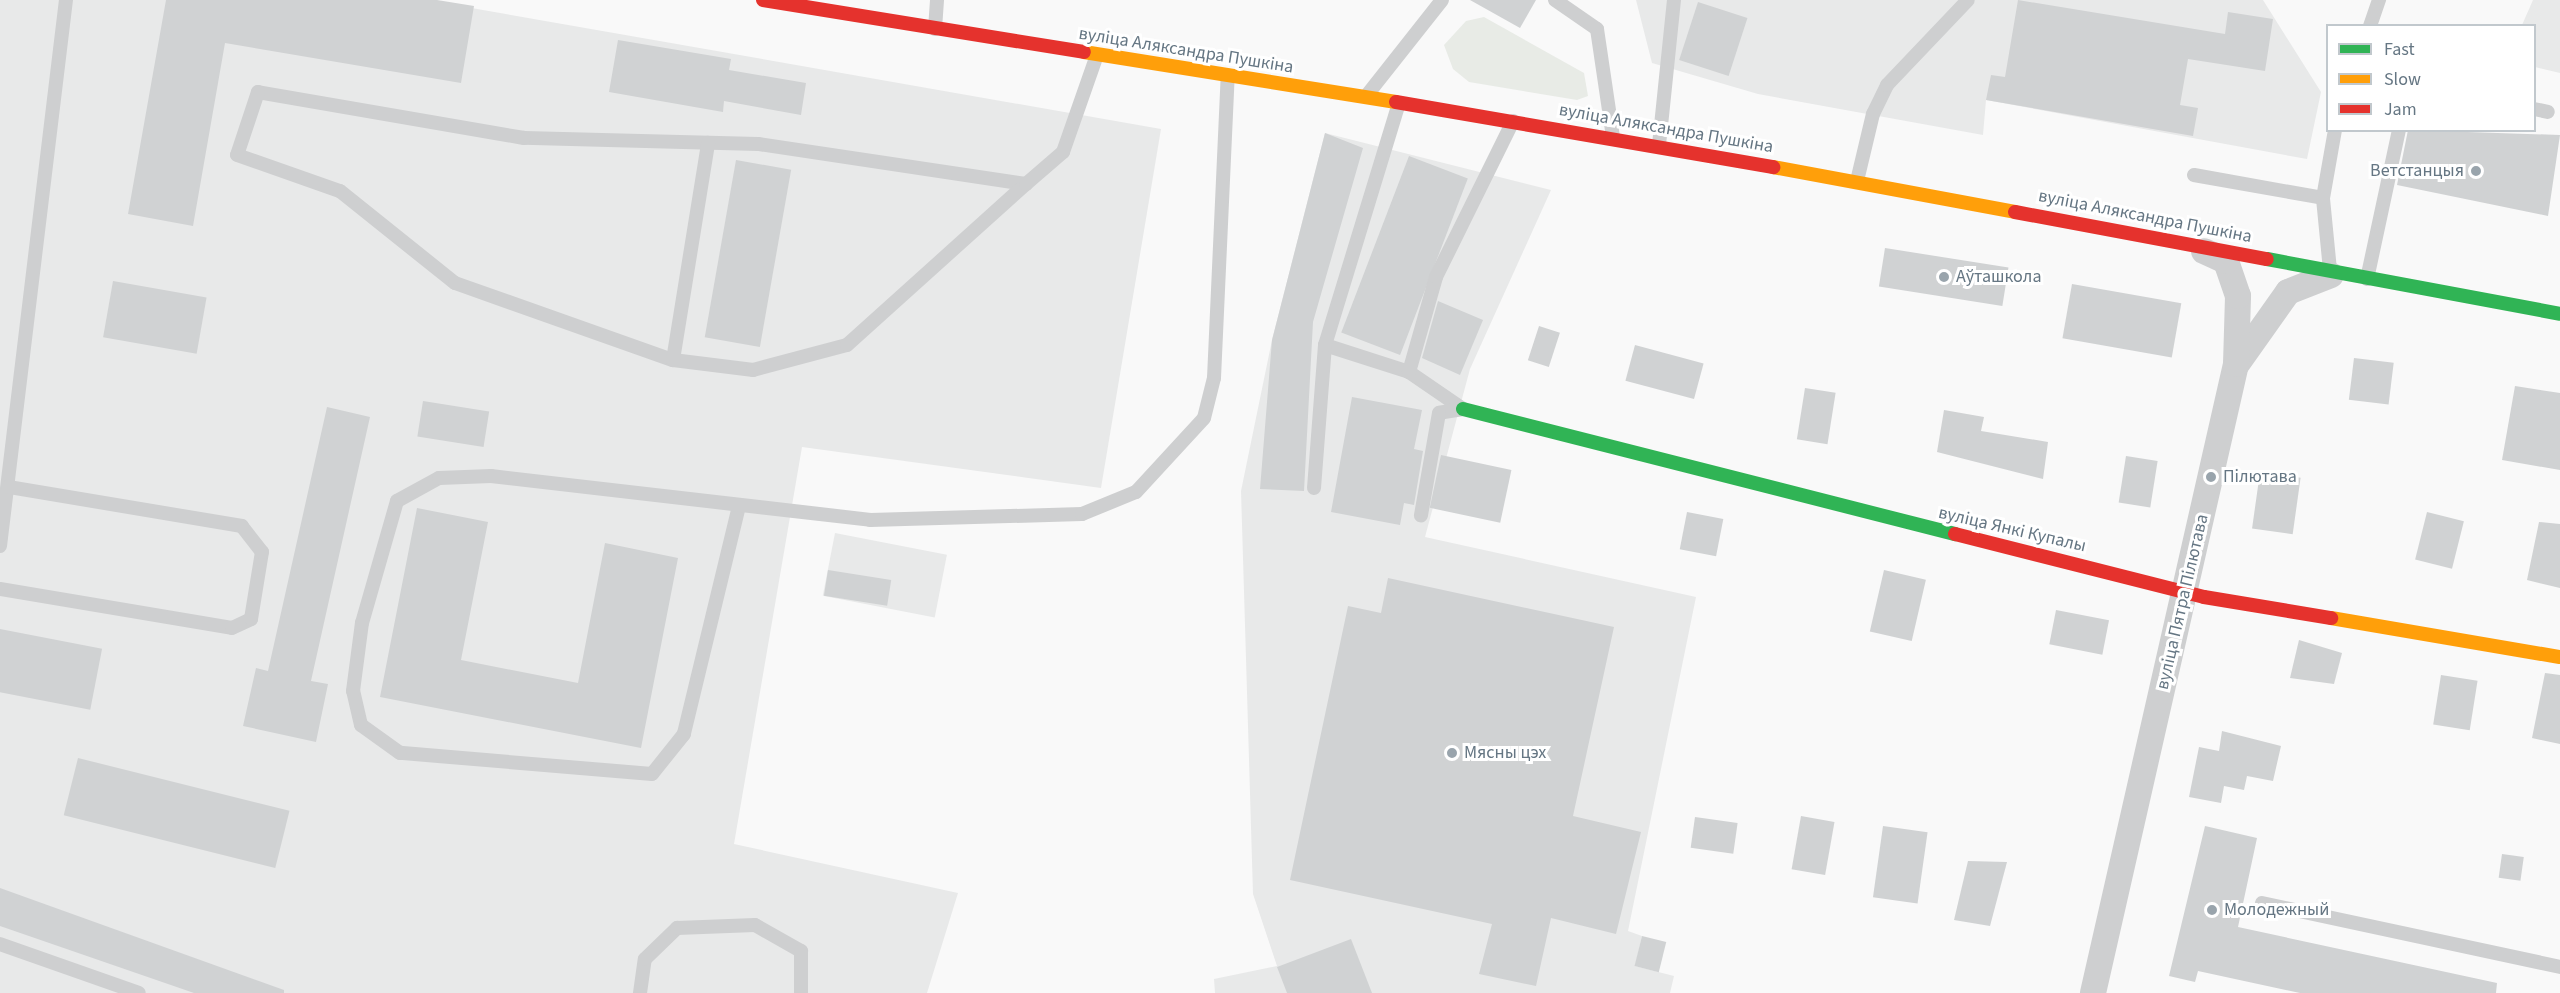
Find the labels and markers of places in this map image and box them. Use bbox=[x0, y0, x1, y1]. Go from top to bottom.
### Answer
place label: Ветстанцыя bbox=[2370, 160, 2464, 182]
marker: Ветстанцыя bbox=[2469, 164, 2483, 178]
place label: Аўташкола bbox=[1956, 266, 2042, 288]
marker: Аўташкола bbox=[1937, 270, 1951, 284]
place label: Пілютава bbox=[2223, 466, 2297, 488]
marker: Пілютава bbox=[2204, 470, 2218, 484]
place label: Мясны цэх bbox=[1464, 742, 1546, 764]
marker: Мясны цэх bbox=[1445, 746, 1459, 760]
place label: Молодежный bbox=[2224, 899, 2329, 921]
marker: Молодежный bbox=[2205, 903, 2219, 917]

